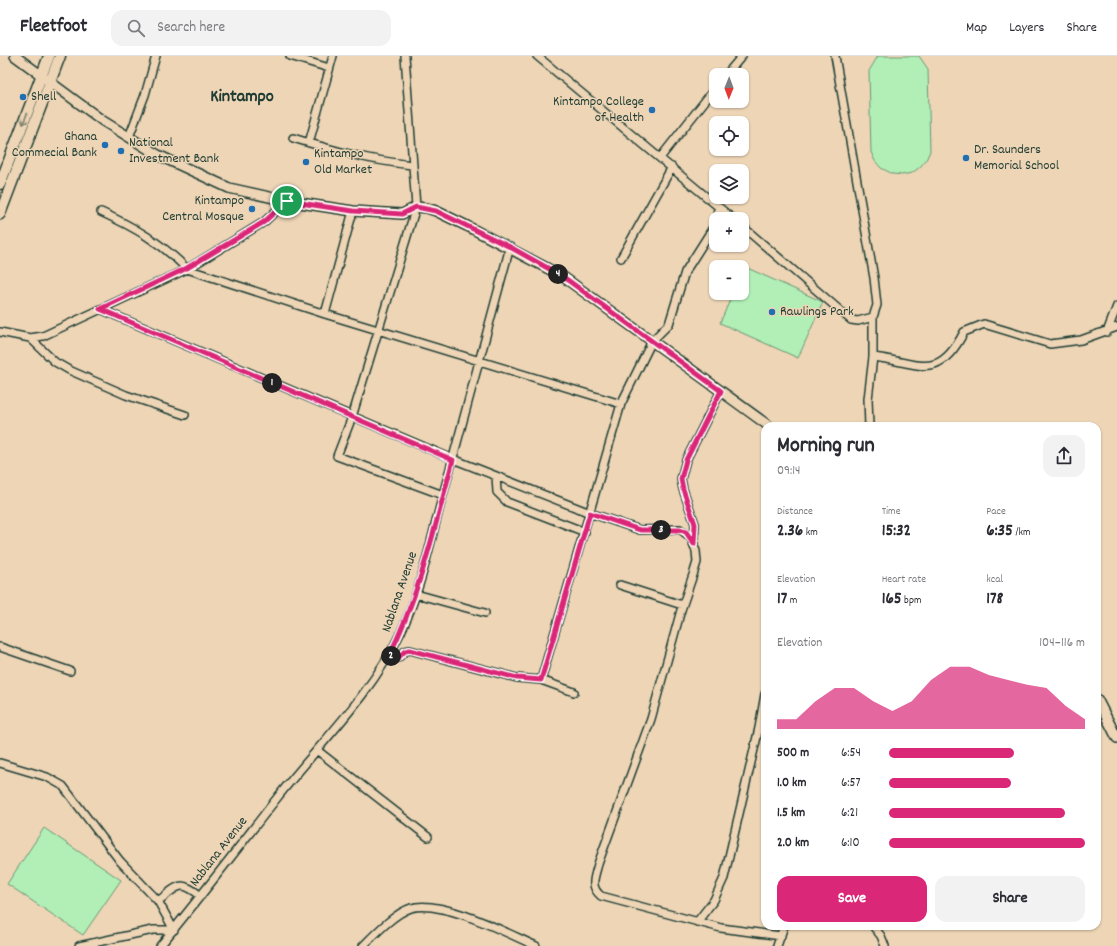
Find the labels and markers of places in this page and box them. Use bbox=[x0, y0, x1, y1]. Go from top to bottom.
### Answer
place label: Shell bbox=[31, 87, 57, 107]
marker: Shell bbox=[18, 92, 28, 102]
place label: Kintampo College of Health bbox=[553, 92, 644, 128]
marker: Kintampo College of Health bbox=[647, 105, 657, 115]
place label: Ghana Commecial Bank bbox=[12, 127, 97, 163]
place label: National Investment Bank bbox=[129, 133, 219, 169]
marker: Ghana Commecial Bank bbox=[100, 140, 110, 150]
place label: Dr. Saunders Memorial School bbox=[974, 140, 1060, 176]
place label: Kintampo Old Market bbox=[314, 144, 372, 180]
marker: National Investment Bank bbox=[116, 146, 126, 156]
marker: Dr. Saunders Memorial School bbox=[961, 153, 971, 163]
marker: Kintampo Old Market bbox=[301, 157, 311, 167]
pin bbox=[270, 184, 304, 218]
place label: Kintampo Central Mosque bbox=[162, 191, 244, 227]
marker: Kintampo Central Mosque bbox=[247, 204, 257, 214]
pin: 4 bbox=[548, 264, 568, 284]
place label: Rawlings Park bbox=[780, 302, 854, 322]
marker: Rawlings Park bbox=[767, 307, 777, 317]
pin: 1 bbox=[262, 373, 282, 393]
pin: 3 bbox=[651, 520, 671, 540]
pin: 2 bbox=[381, 646, 401, 666]

